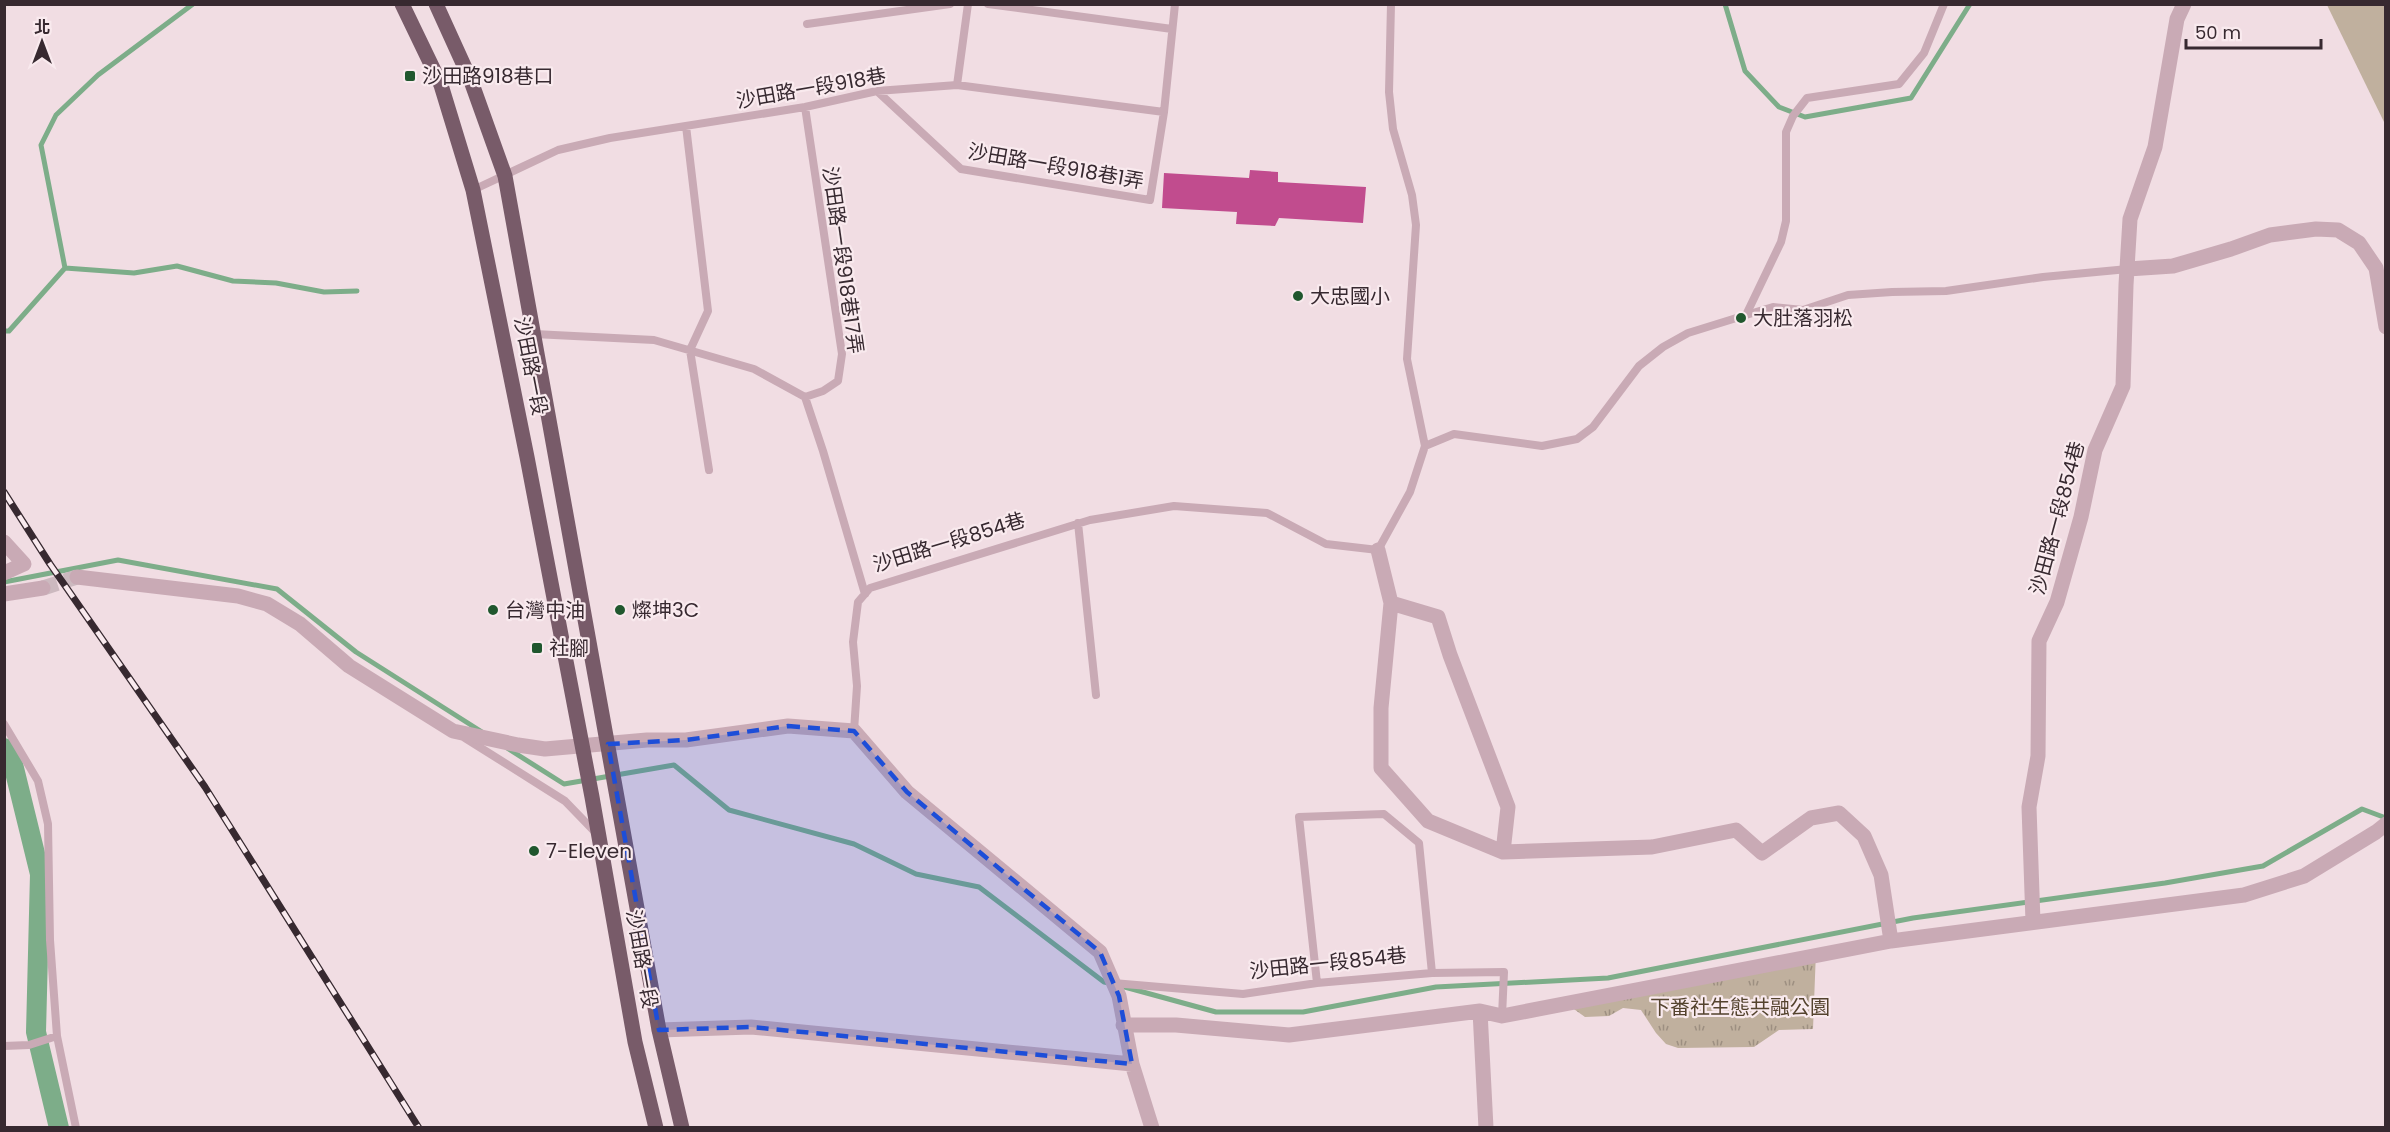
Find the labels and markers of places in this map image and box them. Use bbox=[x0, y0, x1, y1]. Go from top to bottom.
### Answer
place label: 沙田路918巷口 bbox=[422, 62, 554, 90]
marker: 沙田路918巷口 bbox=[403, 69, 417, 83]
place label: 大忠國小 bbox=[1310, 282, 1390, 310]
marker: 大忠國小 bbox=[1291, 289, 1305, 303]
place label: 大肚落羽松 bbox=[1753, 304, 1853, 332]
marker: 大肚落羽松 bbox=[1734, 311, 1748, 325]
place label: 台灣中油 bbox=[505, 596, 585, 624]
place label: 燦坤3C bbox=[632, 596, 699, 624]
marker: 台灣中油 bbox=[486, 603, 500, 617]
marker: 燦坤3C bbox=[613, 603, 627, 617]
place label: 社腳 bbox=[549, 634, 589, 662]
marker: 社腳 bbox=[530, 641, 544, 655]
place label: 7-Eleven bbox=[546, 837, 632, 865]
marker: 7-Eleven bbox=[527, 844, 541, 858]

